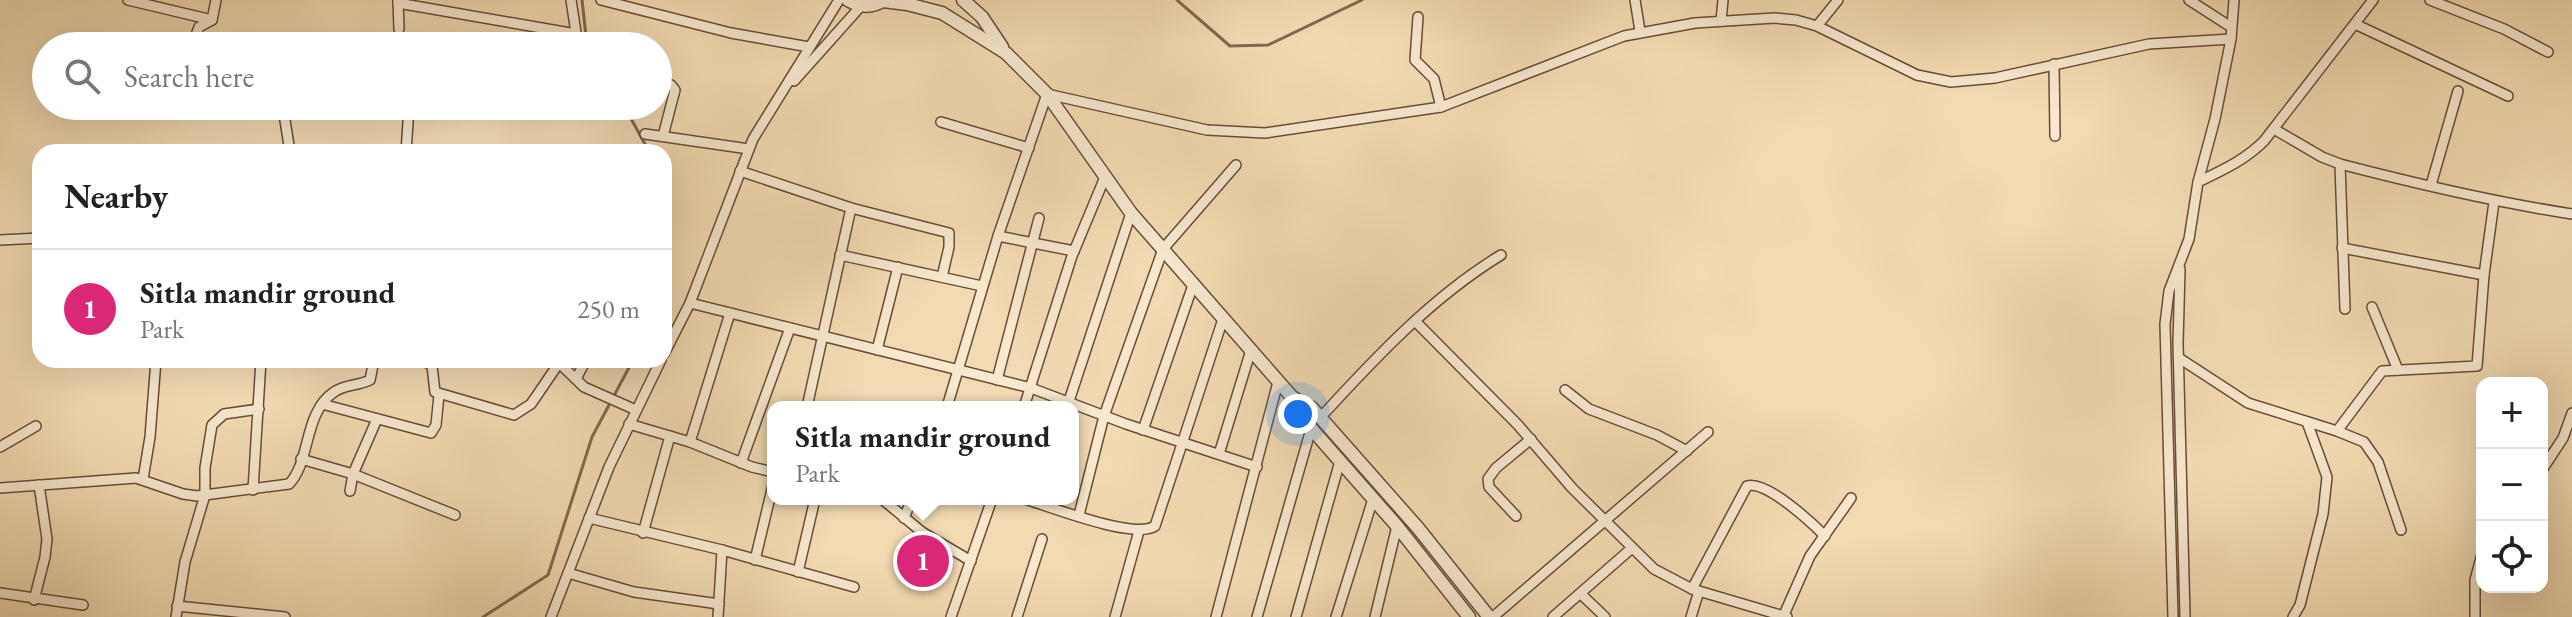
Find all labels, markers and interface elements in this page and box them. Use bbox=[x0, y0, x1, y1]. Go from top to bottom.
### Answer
search box bbox=[32, 32, 672, 120]
icon: search bbox=[60, 54, 104, 98]
text: Search here bbox=[124, 57, 254, 96]
text: Nearby bbox=[64, 174, 168, 218]
text: Sitla mandir ground bbox=[140, 273, 395, 312]
text: 1 bbox=[83, 292, 97, 326]
text: 250 m bbox=[577, 292, 640, 326]
text: Park bbox=[140, 312, 184, 346]
map controls bbox=[2476, 377, 2548, 593]
button: + bbox=[2476, 377, 2548, 449]
your location bbox=[1278, 394, 1318, 434]
popup bbox=[767, 401, 1079, 505]
text: Sitla mandir ground bbox=[795, 417, 1051, 456]
button: − bbox=[2476, 449, 2548, 521]
text: Park bbox=[795, 456, 840, 490]
button: locate bbox=[2476, 521, 2548, 593]
pin: 1 bbox=[897, 531, 949, 591]

